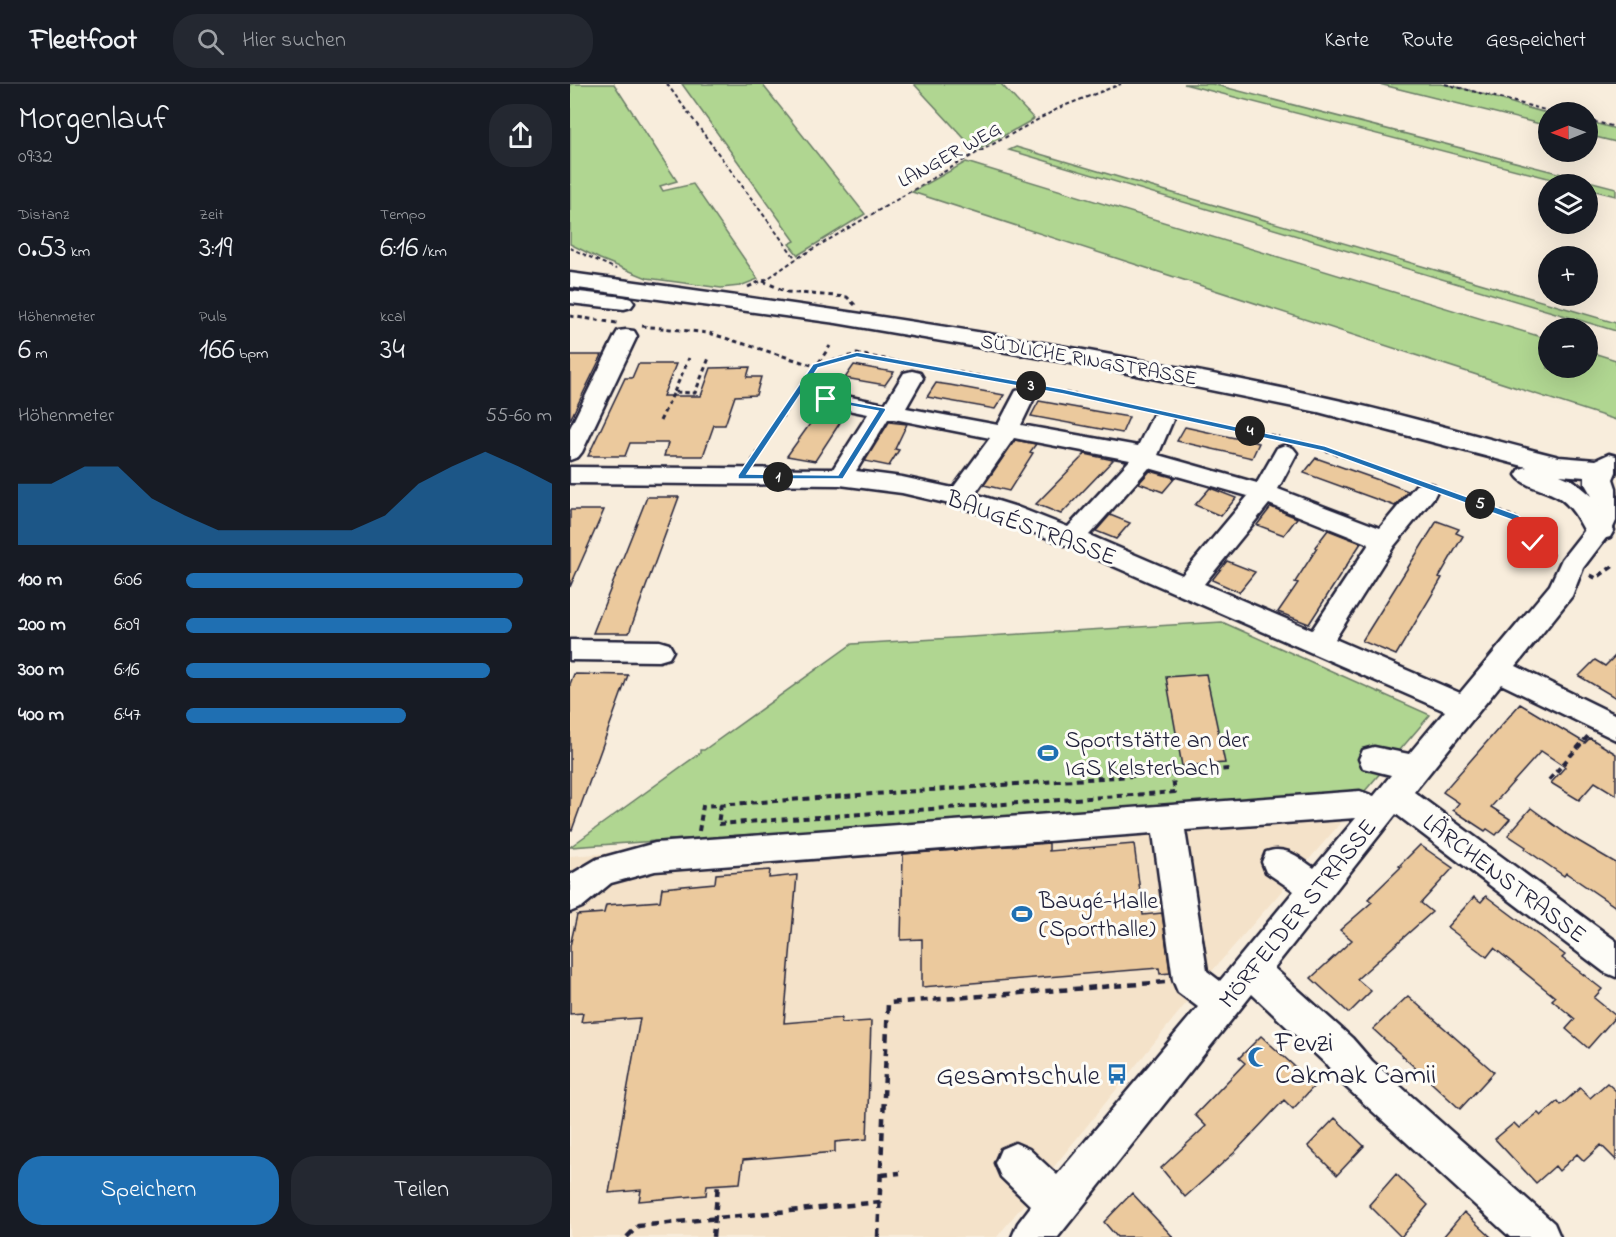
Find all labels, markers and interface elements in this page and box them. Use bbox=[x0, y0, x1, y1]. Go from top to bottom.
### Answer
search box bbox=[173, 14, 593, 68]
text: Fleetfoot bbox=[30, 21, 137, 62]
icon: search bbox=[194, 25, 227, 58]
text: Hier suchen bbox=[242, 25, 346, 57]
text: Karte bbox=[1324, 26, 1369, 56]
text: Route bbox=[1402, 26, 1453, 56]
text: Gespeichert bbox=[1486, 26, 1586, 56]
text: Morgenlauf bbox=[18, 96, 169, 144]
north arrow bbox=[1538, 102, 1598, 162]
map controls bbox=[1538, 102, 1598, 378]
button: share bbox=[489, 104, 552, 167]
street label: LANGER WEG bbox=[893, 116, 1007, 197]
text: 09:32 bbox=[18, 143, 53, 172]
button: layers bbox=[1538, 174, 1598, 234]
text: Distanz bbox=[18, 203, 69, 227]
text: Zeit bbox=[199, 203, 224, 227]
text: Tempo bbox=[380, 203, 426, 227]
text: 0.53 bbox=[18, 227, 67, 271]
text: 3:19 bbox=[199, 227, 233, 271]
text: 6:16 bbox=[380, 227, 419, 271]
text: km bbox=[67, 240, 90, 264]
text: /km bbox=[419, 240, 447, 264]
button: + bbox=[1538, 246, 1598, 306]
text: Höhenmeter bbox=[18, 305, 95, 329]
text: Puls bbox=[199, 305, 227, 329]
text: kcal bbox=[380, 305, 405, 329]
button: − bbox=[1538, 318, 1598, 378]
street label: SÜDLICHE RINGSTRASSE bbox=[978, 328, 1199, 395]
text: 6 bbox=[18, 329, 31, 373]
text: 166 bbox=[199, 329, 235, 373]
text: 34 bbox=[380, 329, 405, 373]
text: m bbox=[31, 342, 48, 366]
text: bpm bbox=[235, 342, 269, 366]
pin: 3 bbox=[1016, 371, 1046, 401]
pin bbox=[800, 373, 851, 424]
text: 3 bbox=[1028, 374, 1034, 398]
icon: arrive bbox=[809, 382, 842, 415]
text: Höhenmeter bbox=[18, 402, 114, 431]
text: 55–60 m bbox=[485, 402, 552, 431]
pin: 4 bbox=[1235, 416, 1265, 446]
text: 4 bbox=[1247, 419, 1253, 443]
pin: 1 bbox=[763, 462, 793, 492]
text: 1 bbox=[775, 465, 781, 489]
street label: BAUGÉSTRASSE bbox=[940, 482, 1121, 576]
pin: 5 bbox=[1465, 489, 1495, 519]
text: 5 bbox=[1475, 492, 1485, 516]
pin bbox=[1507, 517, 1558, 568]
icon: check bbox=[1516, 526, 1549, 559]
text: 100 m bbox=[18, 566, 62, 595]
text: 6:06 bbox=[114, 566, 142, 595]
text: 200 m bbox=[18, 611, 66, 640]
text: 6:09 bbox=[114, 611, 139, 640]
text: 300 m bbox=[18, 656, 64, 685]
text: 6:16 bbox=[114, 656, 140, 685]
text: 400 m bbox=[18, 701, 64, 730]
text: 6:47 bbox=[114, 701, 141, 730]
place label: Sportstätte an der IGS Kelsterbach bbox=[1065, 724, 1250, 787]
sports icon: Sportstätte an der IGS Kelsterbach bbox=[1036, 741, 1060, 765]
street label: LÄRCHENSTRASSE bbox=[1414, 807, 1593, 953]
street label: MÖRFELDER STRASSE bbox=[1211, 812, 1387, 1017]
place label: Baugé-Halle (Sporthalle) bbox=[1038, 885, 1158, 948]
sports icon: Baugé-Halle (Sporthalle) bbox=[1010, 902, 1034, 926]
place label: Fevzi Cakmak Camii bbox=[1274, 1024, 1436, 1097]
mosque icon: Fevzi Cakmak Camii bbox=[1246, 1045, 1270, 1069]
place label: Gesamtschule bbox=[936, 1057, 1100, 1098]
bus stop icon: Gesamtschule bbox=[1105, 1062, 1129, 1086]
button: Speichern bbox=[18, 1156, 279, 1225]
button: Teilen bbox=[291, 1156, 552, 1225]

